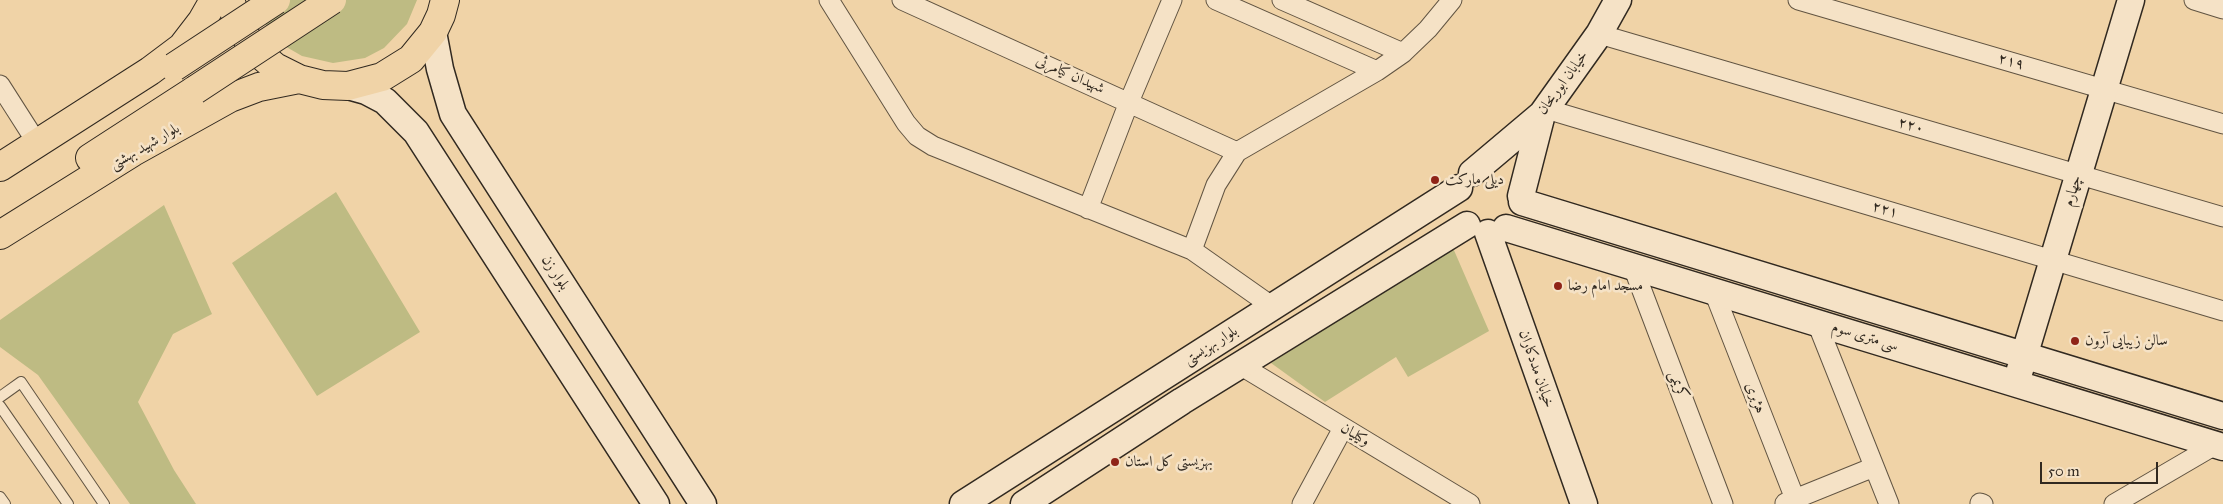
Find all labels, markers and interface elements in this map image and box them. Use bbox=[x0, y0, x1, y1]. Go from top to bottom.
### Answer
street label: خیابان ابوریحان bbox=[1534, 47, 1592, 119]
street label: ۲۱۹ bbox=[1996, 50, 2026, 74]
street label: شهیدان کیامرثی bbox=[1033, 52, 1107, 98]
street label: ۲۲۰ bbox=[1896, 114, 1926, 138]
street label: بلوار شهید بهشتی bbox=[107, 120, 183, 174]
place label: دیلی مارکت bbox=[1445, 171, 1504, 189]
street label: چهارم bbox=[2060, 173, 2086, 209]
marker: دیلی مارکت bbox=[1429, 174, 1441, 186]
street label: ۲۲۱ bbox=[1870, 198, 1900, 222]
street label: بلوار زن bbox=[537, 252, 573, 294]
place label: مسجد امام رضا bbox=[1568, 277, 1643, 295]
marker: مسجد امام رضا bbox=[1552, 280, 1564, 292]
street label: سی متری سوم bbox=[1830, 318, 1900, 356]
street label: بلوار بهزیستی bbox=[1181, 323, 1241, 369]
street label: خیابان مددکاران bbox=[1514, 328, 1558, 410]
place label: سالن زیبایی آرون bbox=[2085, 332, 2168, 350]
marker: سالن زیبایی آرون bbox=[2069, 335, 2081, 347]
street label: کریمی bbox=[1664, 368, 1692, 402]
street label: هژبری bbox=[1741, 380, 1769, 416]
street label: وکیلیان bbox=[1337, 419, 1373, 451]
scale bar bbox=[2043, 452, 2160, 484]
place label: بهزیستی کل استان bbox=[1125, 453, 1213, 471]
marker: بهزیستی کل استان bbox=[1109, 456, 1121, 468]
text: 50 m bbox=[2048, 462, 2080, 480]

